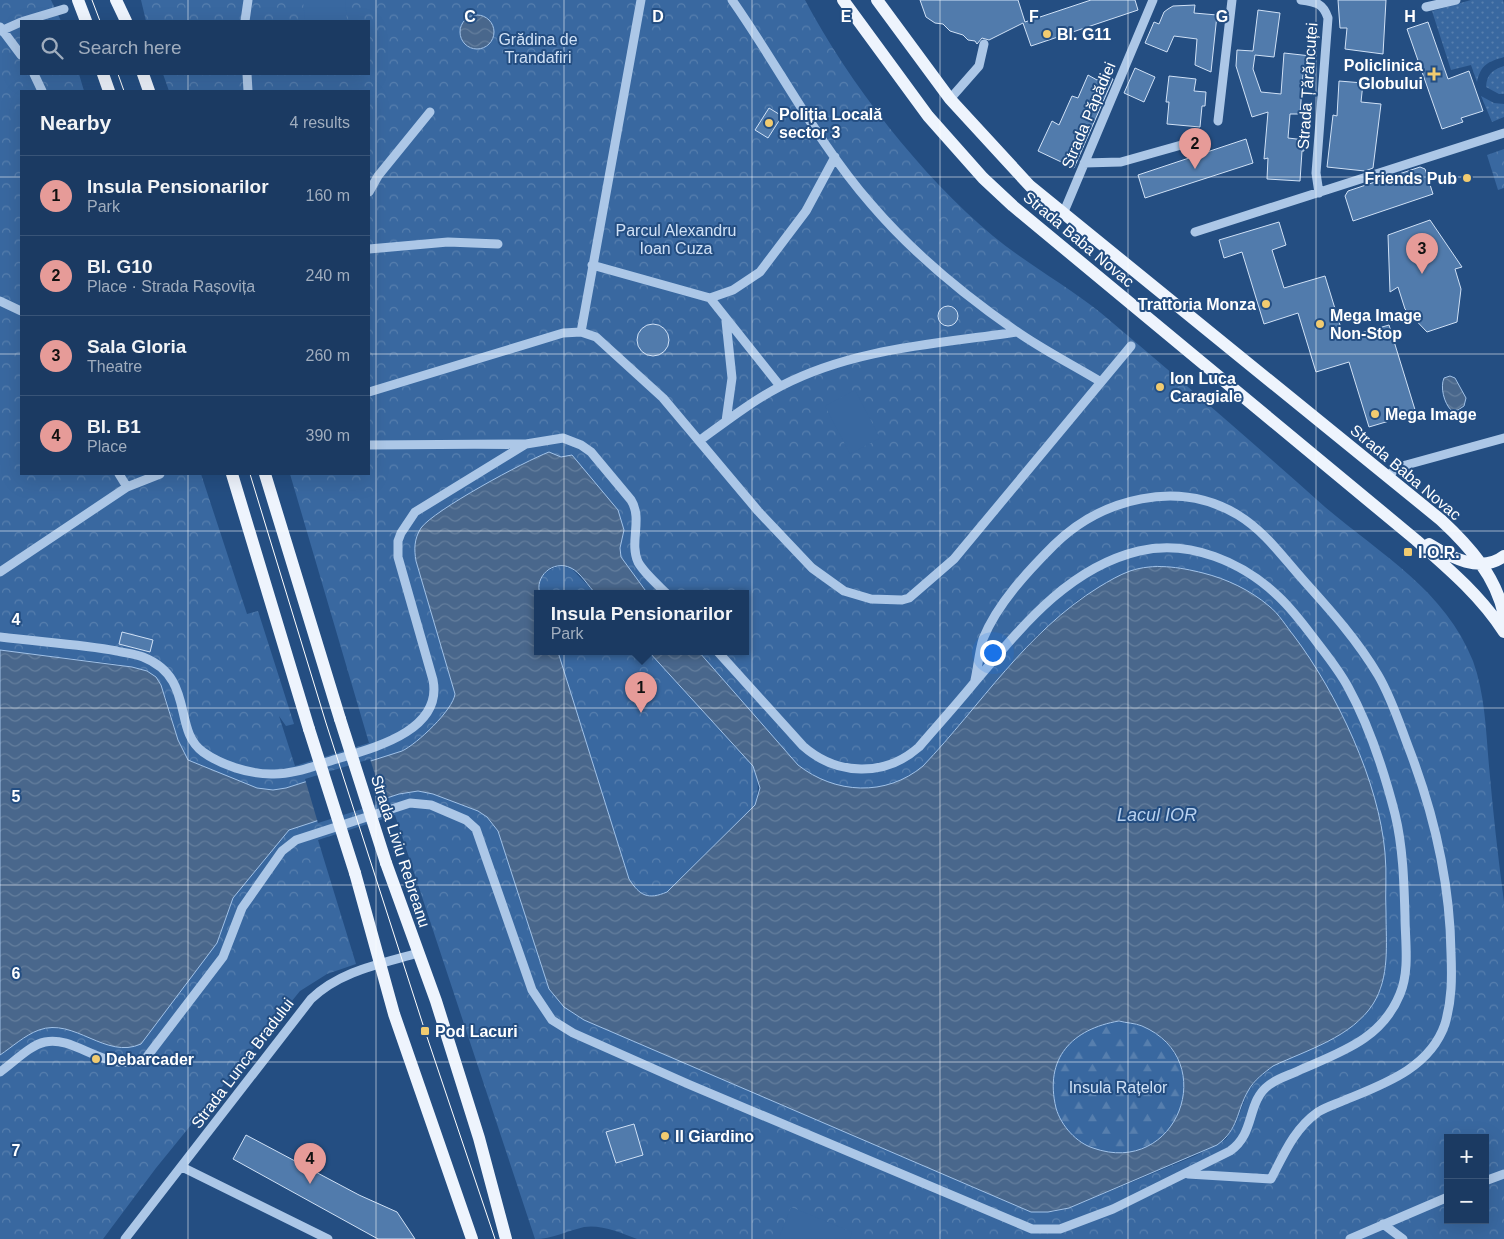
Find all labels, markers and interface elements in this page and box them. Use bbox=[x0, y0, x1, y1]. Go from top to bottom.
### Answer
text: C bbox=[464, 8, 476, 25]
text: D bbox=[652, 8, 664, 25]
text: E bbox=[841, 8, 852, 25]
text: F bbox=[1029, 8, 1039, 25]
text: G bbox=[1216, 8, 1228, 25]
text: H bbox=[1404, 8, 1416, 25]
search box bbox=[20, 20, 370, 75]
street label: Strada Țărăncuței bbox=[1295, 22, 1320, 150]
place label: Bl. G11 bbox=[1057, 26, 1111, 43]
marker: Bl. G11 bbox=[1041, 28, 1053, 40]
park label: Grădina de Trandafiri bbox=[498, 31, 578, 66]
icon: search bbox=[38, 34, 66, 62]
text: Search here bbox=[78, 37, 182, 58]
place label: Policlinica Globului bbox=[1344, 57, 1423, 92]
street label: Strada Păpădiei bbox=[1058, 59, 1119, 171]
marker: Policlinica Globului bbox=[1427, 67, 1441, 81]
place label: Poliția Locală sector 3 bbox=[779, 106, 882, 141]
text: Nearby bbox=[40, 111, 111, 134]
text: 4 results bbox=[290, 114, 350, 131]
marker: Poliția Locală sector 3 bbox=[763, 117, 775, 129]
pin: 2 bbox=[1179, 128, 1211, 169]
place label: Friends Pub bbox=[1365, 170, 1457, 187]
marker: Friends Pub bbox=[1461, 172, 1473, 184]
text: Insula Pensionarilor bbox=[87, 176, 269, 197]
text: 1 bbox=[52, 187, 60, 204]
text: 160 m bbox=[306, 187, 350, 204]
street label: Strada Baba Novac bbox=[1020, 188, 1137, 290]
text: Park bbox=[87, 198, 120, 215]
park label: Parcul Alexandru Ioan Cuza bbox=[616, 222, 736, 257]
pin: 3 bbox=[1406, 233, 1438, 274]
text: Bl. G10 bbox=[87, 256, 152, 277]
text: 2 bbox=[52, 267, 60, 284]
text: 240 m bbox=[306, 267, 350, 284]
text: Place · Strada Rașovița bbox=[87, 278, 255, 295]
place label: Trattoria Monza bbox=[1138, 296, 1256, 313]
marker: Trattoria Monza bbox=[1260, 298, 1272, 310]
place label: Mega Image Non-Stop bbox=[1330, 307, 1422, 342]
marker: Mega Image Non-Stop bbox=[1314, 318, 1326, 330]
text: Sala Gloria bbox=[87, 336, 186, 357]
text: 3 bbox=[52, 347, 60, 364]
text: 260 m bbox=[306, 347, 350, 364]
text: Theatre bbox=[87, 358, 142, 375]
place label: Ion Luca Caragiale bbox=[1170, 370, 1242, 405]
marker: Ion Luca Caragiale bbox=[1154, 381, 1166, 393]
place label: Mega Image bbox=[1385, 406, 1477, 423]
marker: Mega Image bbox=[1369, 408, 1381, 420]
text: Bl. B1 bbox=[87, 416, 141, 437]
street label: Strada Baba Novac bbox=[1347, 421, 1464, 523]
text: 4 bbox=[52, 427, 60, 444]
text: 390 m bbox=[306, 427, 350, 444]
text: Place bbox=[87, 438, 127, 455]
place label: I.O.R. bbox=[1418, 544, 1460, 561]
marker: I.O.R. bbox=[1402, 546, 1414, 558]
popup bbox=[534, 590, 749, 655]
text: Insula Pensionarilor bbox=[551, 603, 732, 624]
text: 4 bbox=[12, 611, 21, 628]
text: Park bbox=[551, 625, 584, 642]
your location bbox=[980, 640, 1006, 666]
pin: 1 bbox=[625, 672, 657, 713]
street label: Strada Liviu Rebreanu bbox=[368, 773, 433, 929]
text: 5 bbox=[12, 788, 21, 805]
water label: Lacul IOR bbox=[1117, 805, 1197, 825]
text: 6 bbox=[12, 965, 21, 982]
street label: Strada Lunca Bradului bbox=[188, 995, 297, 1132]
place label: Pod Lacuri bbox=[435, 1023, 518, 1040]
marker: Pod Lacuri bbox=[419, 1025, 431, 1037]
place label: Debarcader bbox=[106, 1051, 194, 1068]
marker: Debarcader bbox=[90, 1053, 102, 1065]
park label: Insula Rațelor bbox=[1069, 1079, 1168, 1096]
place label: Il Giardino bbox=[675, 1128, 754, 1145]
marker: Il Giardino bbox=[659, 1130, 671, 1142]
map controls bbox=[1444, 1134, 1489, 1224]
button: + bbox=[1444, 1134, 1489, 1179]
text: 7 bbox=[12, 1142, 21, 1159]
pin: 4 bbox=[294, 1143, 326, 1184]
button: − bbox=[1444, 1179, 1489, 1224]

